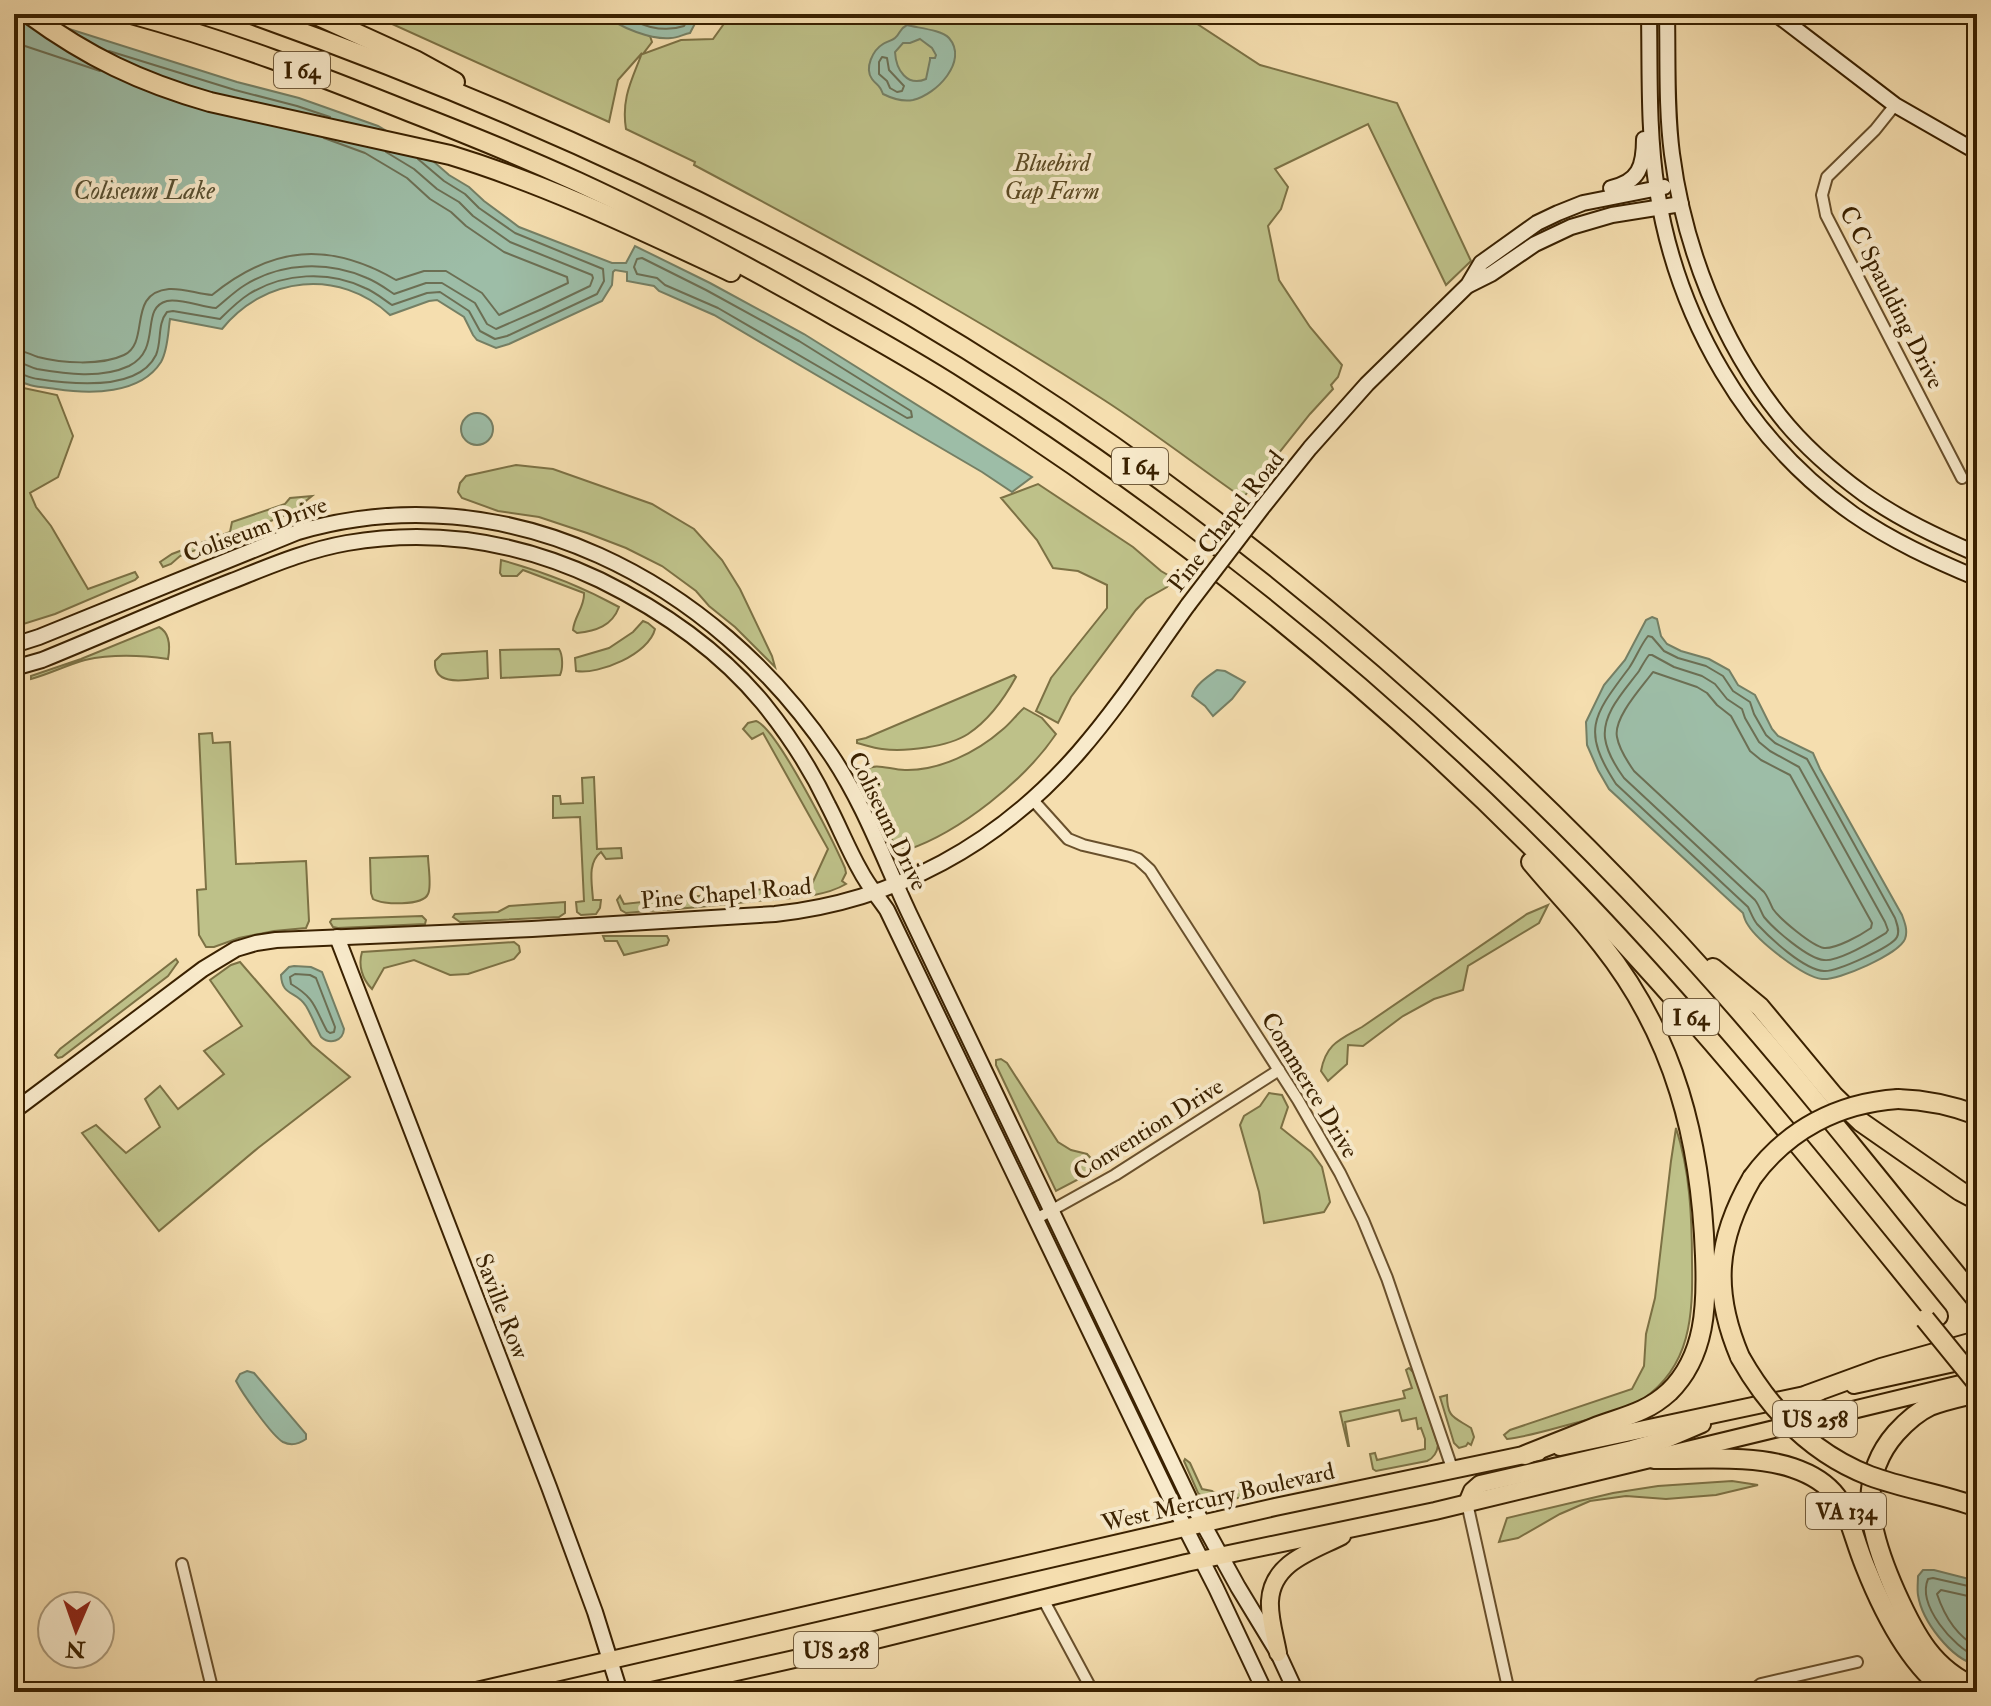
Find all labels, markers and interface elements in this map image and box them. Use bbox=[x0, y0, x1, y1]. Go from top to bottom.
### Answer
road number: I 64 bbox=[274, 52, 330, 88]
park label: Bluebird Gap Farm bbox=[1004, 148, 1100, 207]
water label: Coliseum Lake bbox=[73, 175, 215, 207]
street label: C C Spaulding Drive bbox=[1832, 200, 1951, 394]
street label: Pine Chapel Road bbox=[1161, 444, 1291, 598]
road number: I 64 bbox=[1112, 448, 1168, 484]
street label: Coliseum Drive bbox=[179, 489, 331, 570]
street label: Coliseum Drive bbox=[841, 747, 935, 896]
street label: Pine Chapel Road bbox=[639, 871, 813, 916]
road number: I 64 bbox=[1663, 999, 1719, 1035]
street label: Commerce Drive bbox=[1254, 1007, 1365, 1164]
street label: Convention Drive bbox=[1067, 1071, 1229, 1188]
street label: Saville Row bbox=[467, 1249, 536, 1364]
road number: US 258 bbox=[1773, 1401, 1857, 1437]
street label: West Mercury Boulevard bbox=[1098, 1456, 1338, 1540]
road number: VA 134 bbox=[1806, 1493, 1886, 1529]
north arrow bbox=[36, 1590, 116, 1670]
road number: US 258 bbox=[794, 1632, 878, 1668]
text: N bbox=[65, 1635, 87, 1663]

